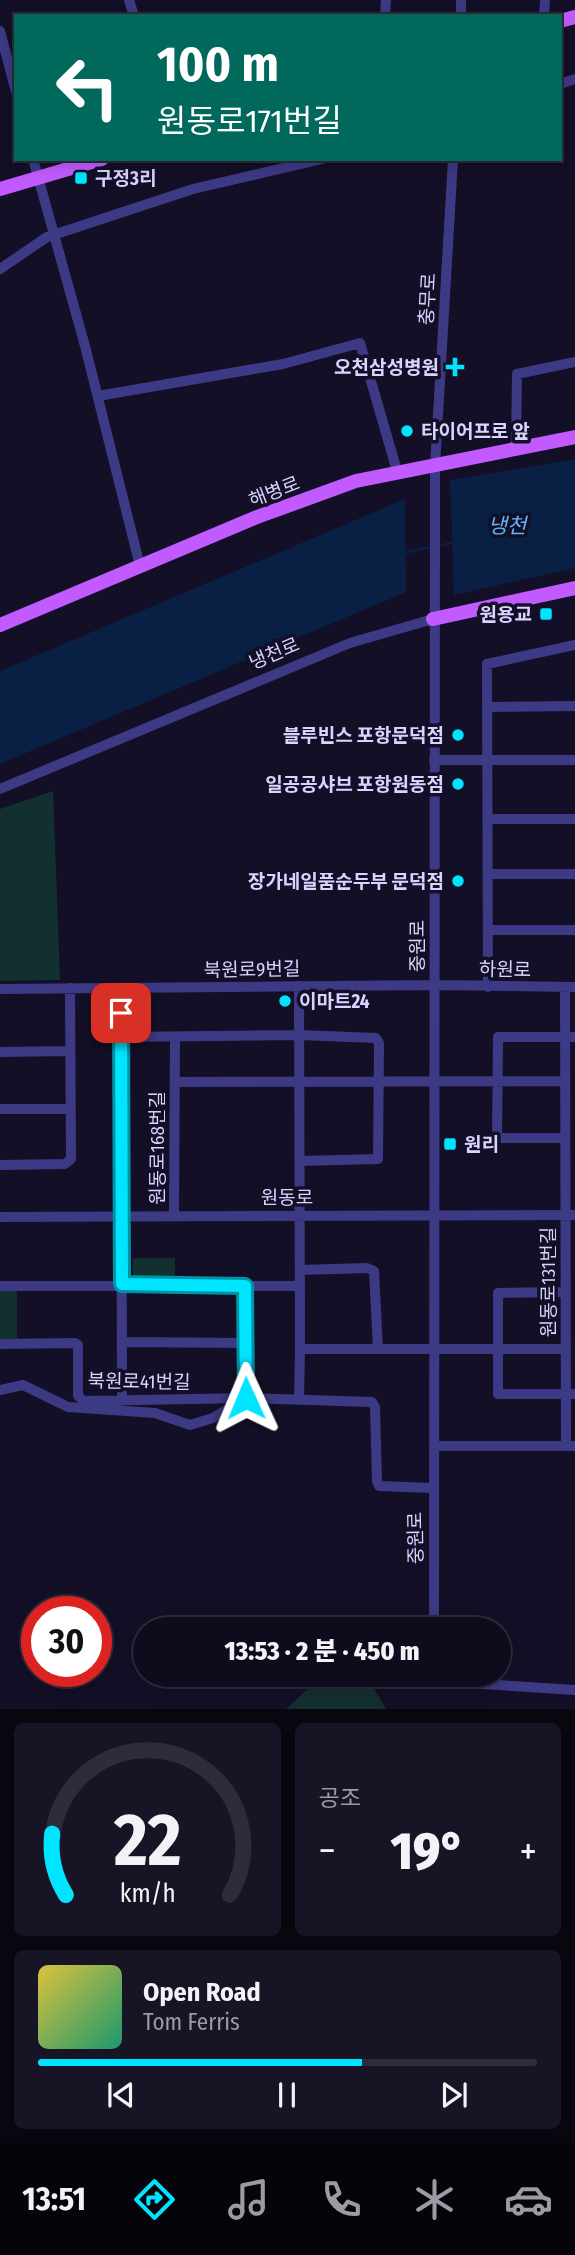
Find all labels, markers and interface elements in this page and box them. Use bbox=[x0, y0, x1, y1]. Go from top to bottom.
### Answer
text: 100 m bbox=[157, 35, 279, 94]
icon: left bbox=[42, 42, 133, 133]
text: 원동로171번길 bbox=[157, 102, 342, 140]
place label: 구정3리 bbox=[95, 167, 156, 190]
marker: 구정3리 bbox=[73, 170, 89, 186]
street label: 충무로 bbox=[415, 272, 440, 326]
place label: 오천삼성병원 bbox=[334, 356, 439, 379]
marker: 오천삼성병원 bbox=[445, 357, 465, 377]
place label: 타이어프로 앞 bbox=[421, 420, 530, 443]
marker: 타이어프로 앞 bbox=[399, 423, 415, 439]
street label: 해병로 bbox=[246, 471, 303, 512]
water label: 냉천 bbox=[488, 513, 529, 539]
place label: 원용교 bbox=[480, 603, 532, 626]
marker: 원용교 bbox=[538, 606, 554, 622]
street label: 냉천로 bbox=[246, 633, 303, 674]
place label: 블루빈스 포항문덕점 bbox=[283, 724, 444, 747]
marker: 블루빈스 포항문덕점 bbox=[450, 727, 466, 743]
place label: 일공공샤브 포항원동점 bbox=[265, 773, 444, 796]
marker: 일공공샤브 포항원동점 bbox=[450, 776, 466, 792]
place label: 장가네일품순두부 문덕점 bbox=[248, 870, 444, 893]
marker: 장가네일품순두부 문덕점 bbox=[450, 873, 466, 889]
street label: 중원로 bbox=[406, 920, 429, 972]
street label: 북원로9번길 bbox=[203, 957, 301, 982]
street label: 하원로 bbox=[479, 958, 531, 981]
pin bbox=[91, 983, 151, 1043]
place label: 이마트24 bbox=[299, 990, 370, 1013]
marker: 이마트24 bbox=[277, 993, 293, 1009]
icon: arrive bbox=[102, 994, 140, 1032]
street label: 원동로168번길 bbox=[146, 1091, 169, 1205]
place label: 원리 bbox=[464, 1133, 499, 1156]
marker: 원리 bbox=[442, 1136, 458, 1152]
street label: 원동로 bbox=[261, 1186, 313, 1209]
street label: 원동로131번길 bbox=[537, 1227, 560, 1337]
position arrow bbox=[209, 1361, 283, 1435]
street label: 북원로41번길 bbox=[87, 1369, 191, 1394]
street label: 중원로 bbox=[404, 1512, 427, 1564]
speed limit sign: 30 bbox=[21, 1596, 112, 1687]
text: 13:53 · 2 분 · 450 m bbox=[224, 1636, 420, 1667]
text: 공조 bbox=[319, 1784, 361, 1812]
text: 22 bbox=[113, 1798, 181, 1885]
text: 19° bbox=[391, 1820, 465, 1883]
text: − bbox=[319, 1828, 336, 1874]
text: + bbox=[520, 1828, 537, 1874]
text: km/h bbox=[119, 1879, 175, 1909]
text: Open Road bbox=[143, 1977, 261, 2008]
text: Tom Ferris bbox=[143, 2008, 240, 2036]
icon: previous bbox=[102, 2076, 140, 2114]
icon: pause bbox=[268, 2076, 306, 2114]
icon: next bbox=[435, 2076, 473, 2114]
icon: directions bbox=[130, 2175, 179, 2224]
icon: music bbox=[224, 2175, 273, 2224]
icon: phone bbox=[317, 2175, 366, 2224]
icon: climate bbox=[410, 2175, 459, 2224]
icon: car bbox=[504, 2175, 553, 2224]
text: 13:51 bbox=[22, 2180, 86, 2218]

